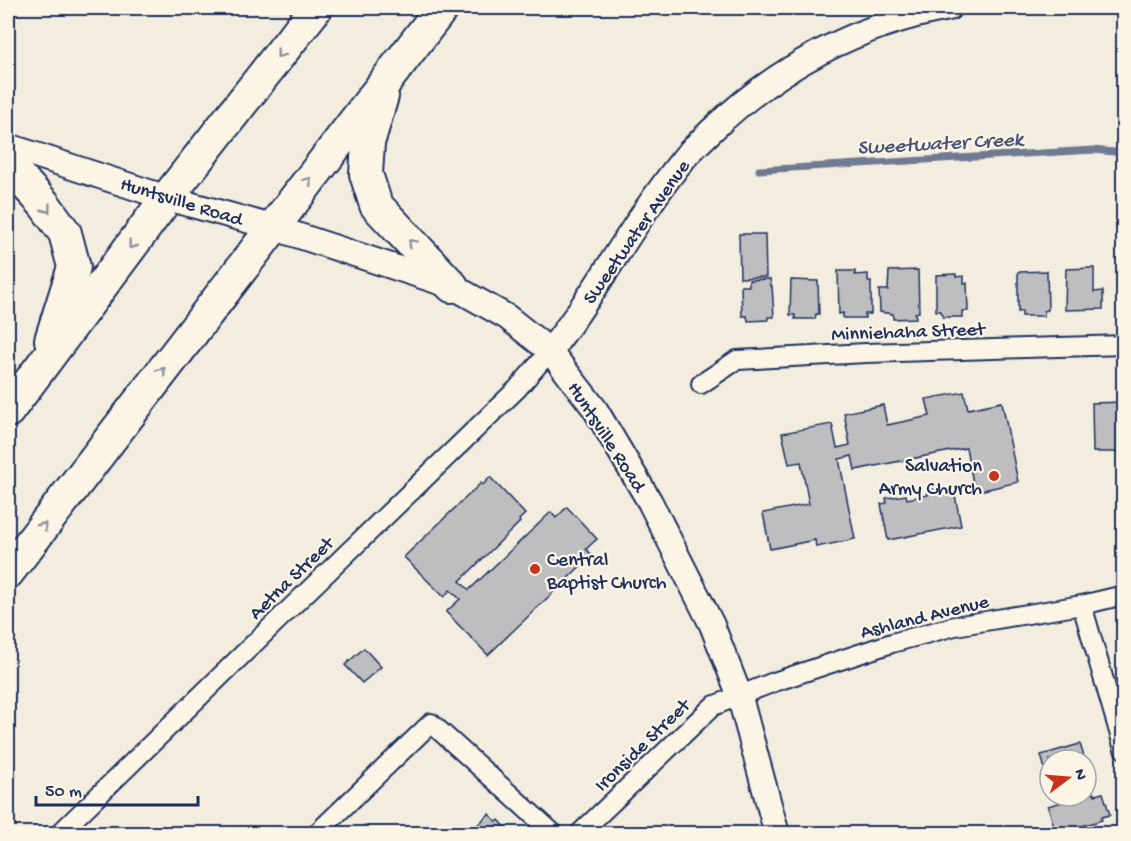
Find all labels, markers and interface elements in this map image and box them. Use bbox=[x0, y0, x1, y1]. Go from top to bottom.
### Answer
one-way arrow bbox=[277, 47, 288, 58]
water label: Sweetwater Creek bbox=[857, 129, 1026, 162]
street label: Sweetwater Avenue bbox=[580, 156, 697, 309]
street label: Huntsville Road bbox=[117, 174, 247, 234]
one-way arrow bbox=[301, 176, 312, 187]
one-way arrow bbox=[40, 202, 51, 213]
one-way arrow bbox=[129, 238, 140, 249]
one-way arrow bbox=[409, 240, 420, 251]
street label: Minniehaha Street bbox=[831, 319, 987, 348]
one-way arrow bbox=[154, 367, 165, 378]
street label: Huntsville Road bbox=[561, 379, 650, 499]
place label: Salvation Army Church bbox=[879, 456, 982, 502]
marker: Salvation Army Church bbox=[987, 469, 1001, 483]
one-way arrow bbox=[36, 521, 47, 532]
street label: Aetna Street bbox=[245, 532, 341, 626]
place label: Central Baptist Church bbox=[546, 550, 667, 596]
marker: Central Baptist Church bbox=[528, 562, 542, 576]
street label: Ashland Avenue bbox=[858, 591, 992, 645]
street label: Ironside Street bbox=[591, 694, 697, 798]
north arrow bbox=[1038, 748, 1098, 808]
text: N bbox=[1068, 767, 1090, 783]
scale bar bbox=[36, 769, 198, 807]
text: 50 m bbox=[45, 782, 82, 803]

